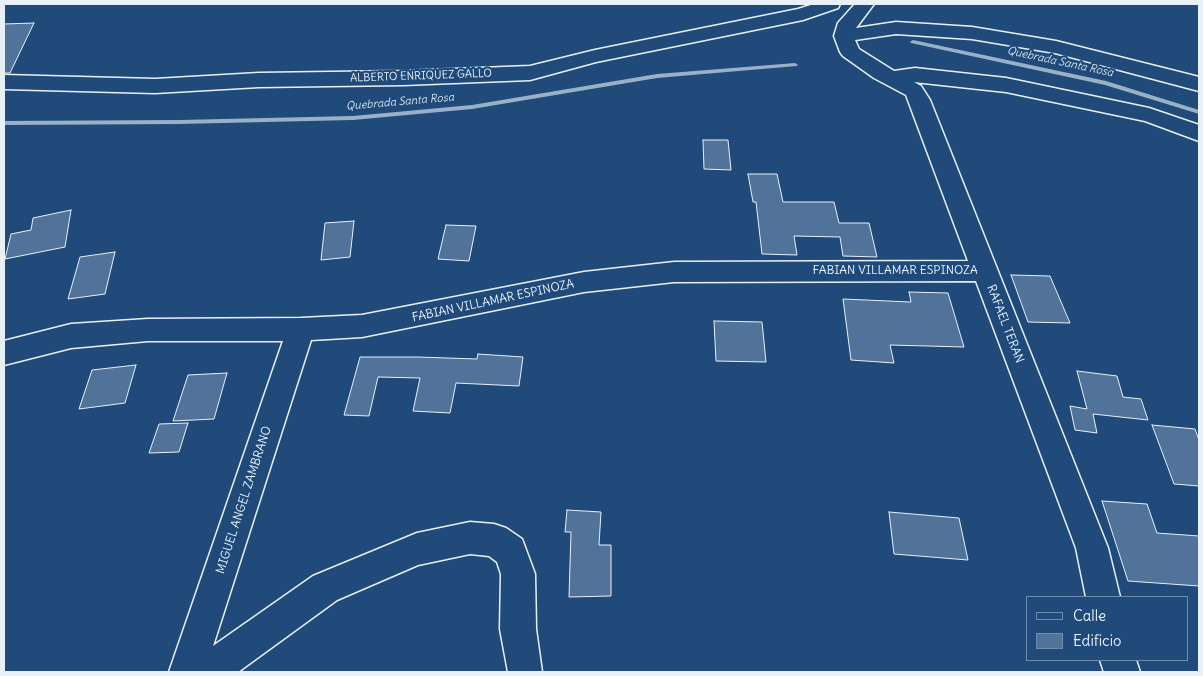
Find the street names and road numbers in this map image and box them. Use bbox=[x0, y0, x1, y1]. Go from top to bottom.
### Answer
street label: ALBERTO ENRIQUEZ GALLO bbox=[350, 67, 492, 85]
street label: FABIAN VILLAMAR ESPINOZA bbox=[812, 264, 978, 278]
street label: FABIAN VILLAMAR ESPINOZA bbox=[411, 277, 575, 325]
street label: RAFAEL TERAN bbox=[983, 283, 1027, 365]
street label: MIGUEL ANGEL ZAMBRANO bbox=[213, 424, 275, 576]

